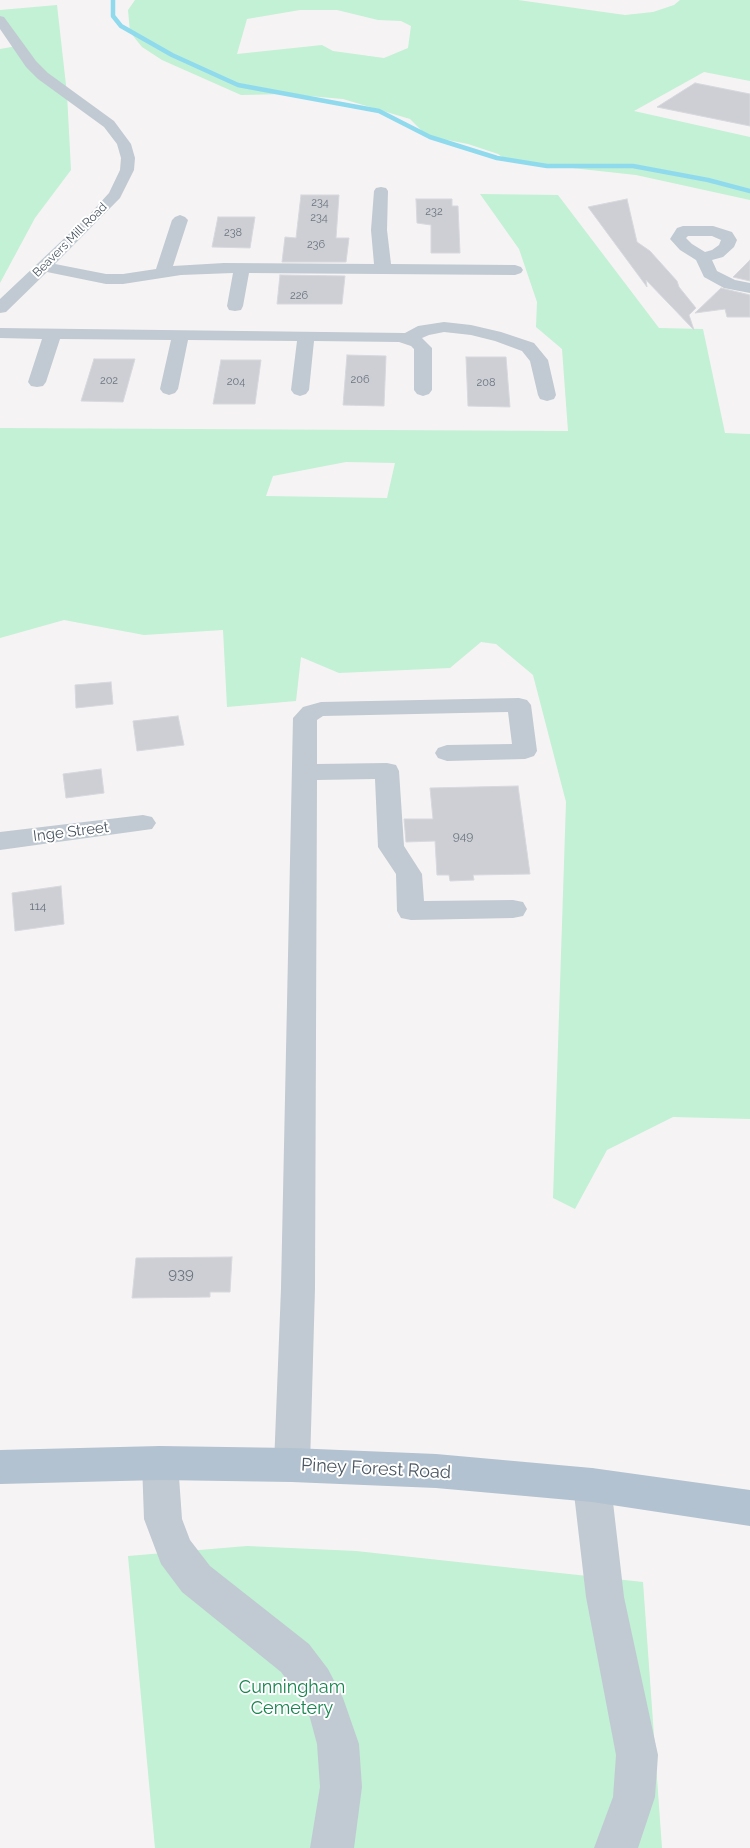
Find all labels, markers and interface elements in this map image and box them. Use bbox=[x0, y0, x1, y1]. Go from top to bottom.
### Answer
house number: 234 bbox=[311, 196, 329, 210]
street label: Beavers Mill Road bbox=[30, 200, 110, 280]
house number: 232 bbox=[425, 205, 443, 219]
house number: 234 bbox=[310, 211, 328, 225]
house number: 238 bbox=[224, 226, 242, 240]
house number: 236 bbox=[307, 238, 325, 252]
house number: 226 bbox=[290, 289, 308, 303]
house number: 206 bbox=[350, 373, 370, 387]
house number: 202 bbox=[100, 374, 118, 388]
house number: 204 bbox=[227, 375, 245, 389]
house number: 208 bbox=[477, 376, 495, 390]
street label: Inge Street bbox=[32, 818, 110, 846]
house number: 949 bbox=[453, 829, 473, 843]
house number: 114 bbox=[30, 899, 46, 913]
house number: 939 bbox=[168, 1265, 194, 1283]
street label: Piney Forest Road bbox=[301, 1454, 451, 1484]
park label: Cunningham Cemetery bbox=[239, 1677, 345, 1720]

